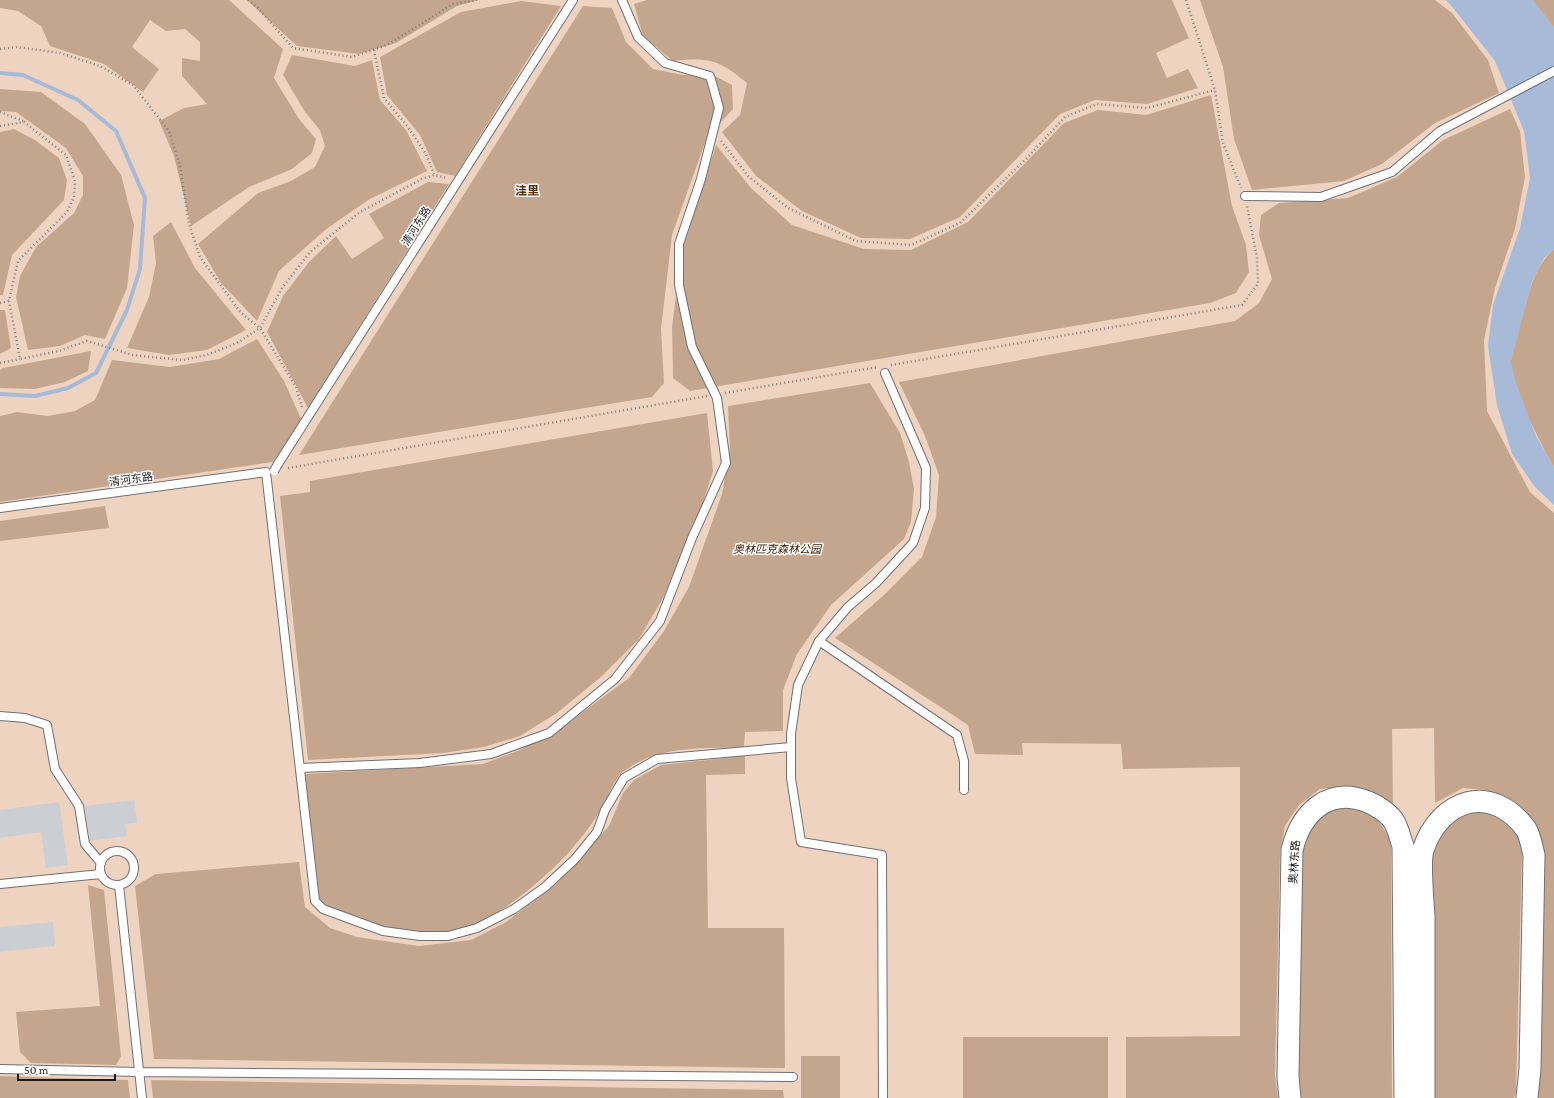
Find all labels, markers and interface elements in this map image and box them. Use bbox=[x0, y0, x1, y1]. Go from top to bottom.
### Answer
district label: 洼里 bbox=[515, 184, 539, 198]
street label: 清河东路 bbox=[399, 204, 433, 248]
street label: 清河东路 bbox=[108, 470, 154, 488]
park label: 奥林匹克森林公园 bbox=[733, 543, 823, 555]
street label: 奥林东路 bbox=[1286, 840, 1302, 884]
scale bar bbox=[18, 1056, 115, 1082]
text: 50 m bbox=[24, 1063, 49, 1077]

